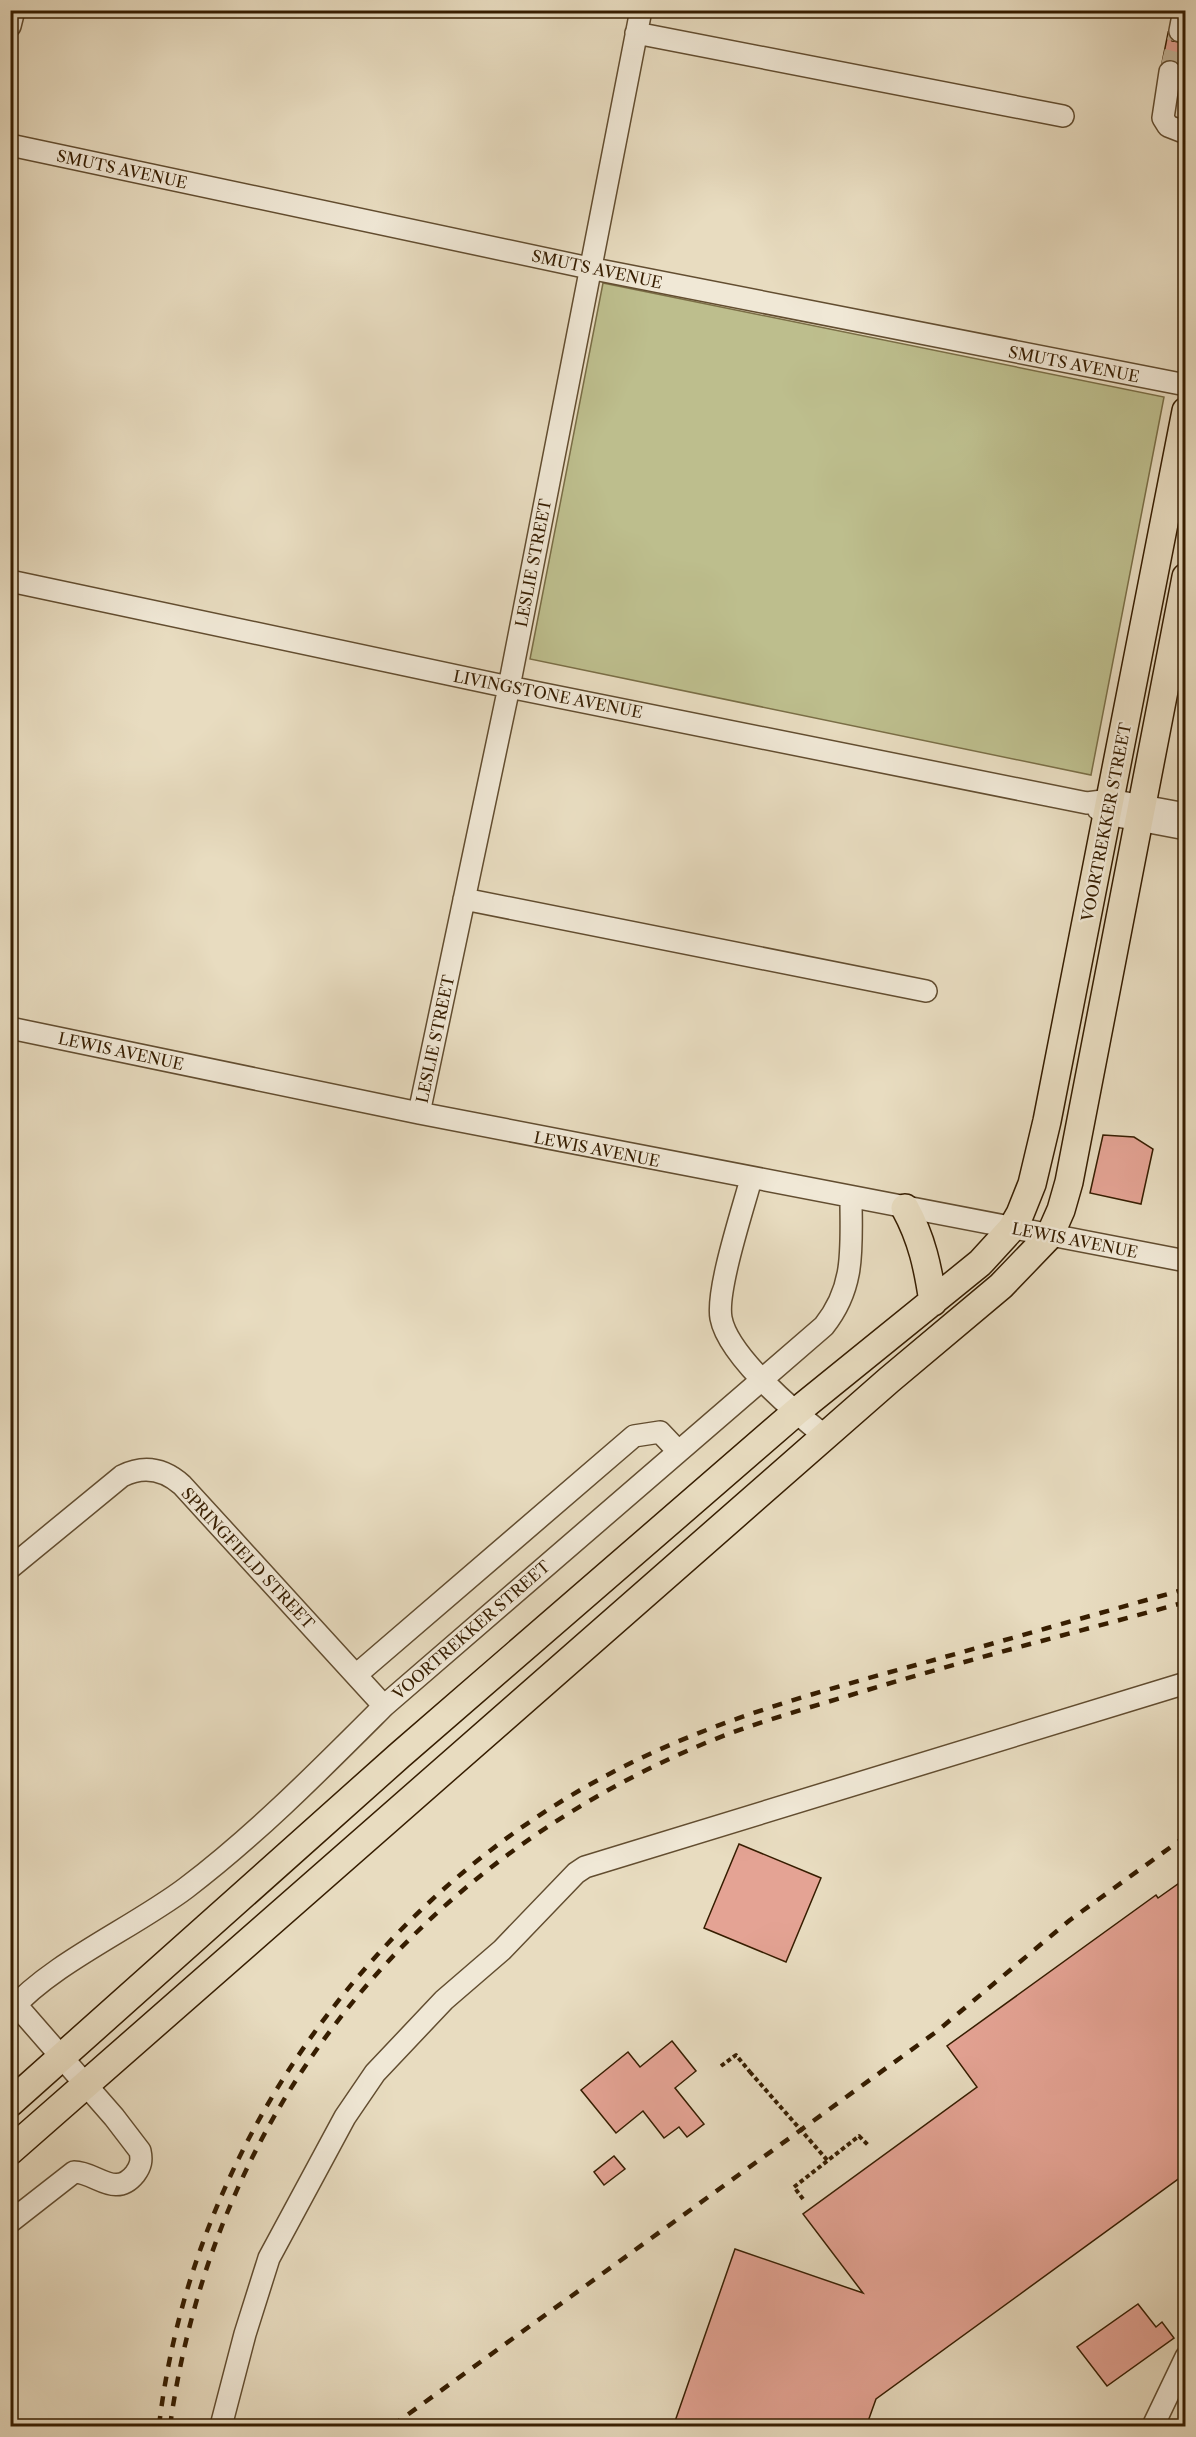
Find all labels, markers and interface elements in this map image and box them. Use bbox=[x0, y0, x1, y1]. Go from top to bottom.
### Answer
street label: SMUTS AVENUE bbox=[55, 145, 189, 193]
street label: SMUTS AVENUE bbox=[530, 245, 664, 293]
street label: SMUTS AVENUE bbox=[1007, 341, 1141, 387]
street label: LESLIE STREET bbox=[511, 497, 555, 629]
street label: LIVINGSTONE AVENUE bbox=[452, 666, 644, 722]
street label: VOORTREKKER STREET bbox=[1077, 721, 1135, 924]
street label: LESLIE STREET bbox=[412, 973, 458, 1105]
street label: LEWIS AVENUE bbox=[56, 1028, 186, 1074]
street label: LEWIS AVENUE bbox=[532, 1127, 662, 1171]
street label: LEWIS AVENUE bbox=[1010, 1218, 1140, 1262]
street label: SPRINGFIELD STREET bbox=[177, 1483, 319, 1633]
street label: VOORTREKKER STREET bbox=[387, 1556, 554, 1705]

